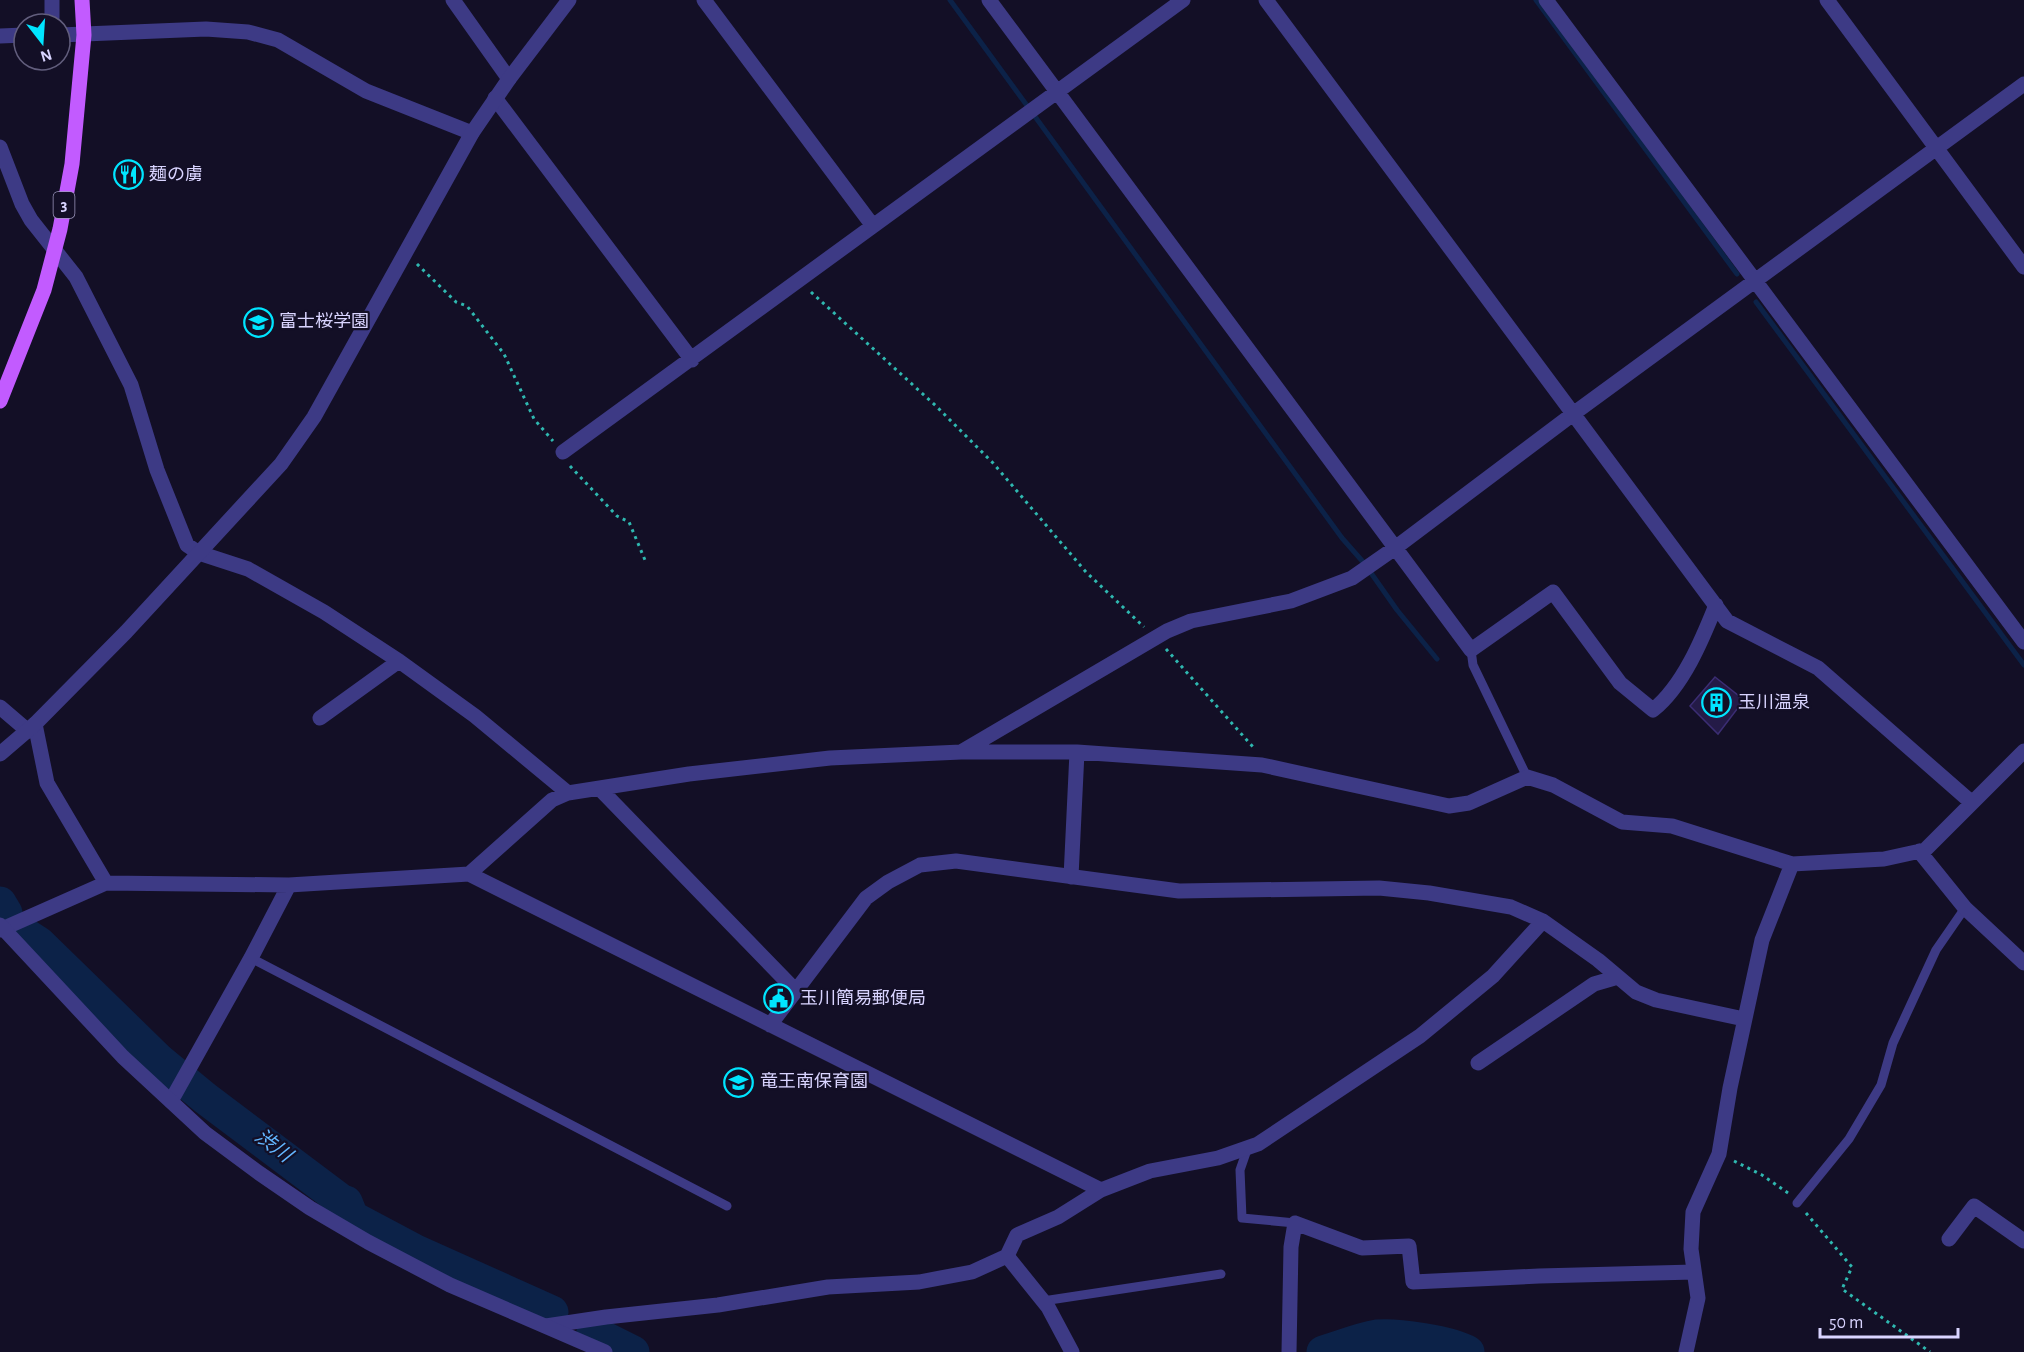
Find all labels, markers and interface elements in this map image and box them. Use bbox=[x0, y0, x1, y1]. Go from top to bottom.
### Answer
north arrow bbox=[12, 12, 72, 72]
text: N bbox=[38, 46, 54, 65]
restaurant icon: 麺の虜 bbox=[112, 159, 144, 191]
place label: 麺の虜 bbox=[149, 165, 203, 184]
road number: 3 bbox=[54, 192, 74, 218]
school or university icon: 富士桜学園 bbox=[242, 306, 274, 338]
place label: 富士桜学園 bbox=[279, 311, 369, 331]
building icon: 玉川温泉 bbox=[1701, 687, 1733, 719]
place label: 玉川温泉 bbox=[1738, 693, 1810, 712]
public building icon: 玉川簡易郵便局 bbox=[763, 983, 795, 1015]
place label: 玉川簡易郵便局 bbox=[800, 988, 926, 1008]
school or university icon: 竜王南保育園 bbox=[723, 1066, 755, 1098]
place label: 竜王南保育園 bbox=[760, 1072, 868, 1091]
water label: 渋川 bbox=[251, 1125, 297, 1167]
scale bar bbox=[1820, 1301, 1958, 1339]
text: 50 m bbox=[1829, 1314, 1863, 1332]

